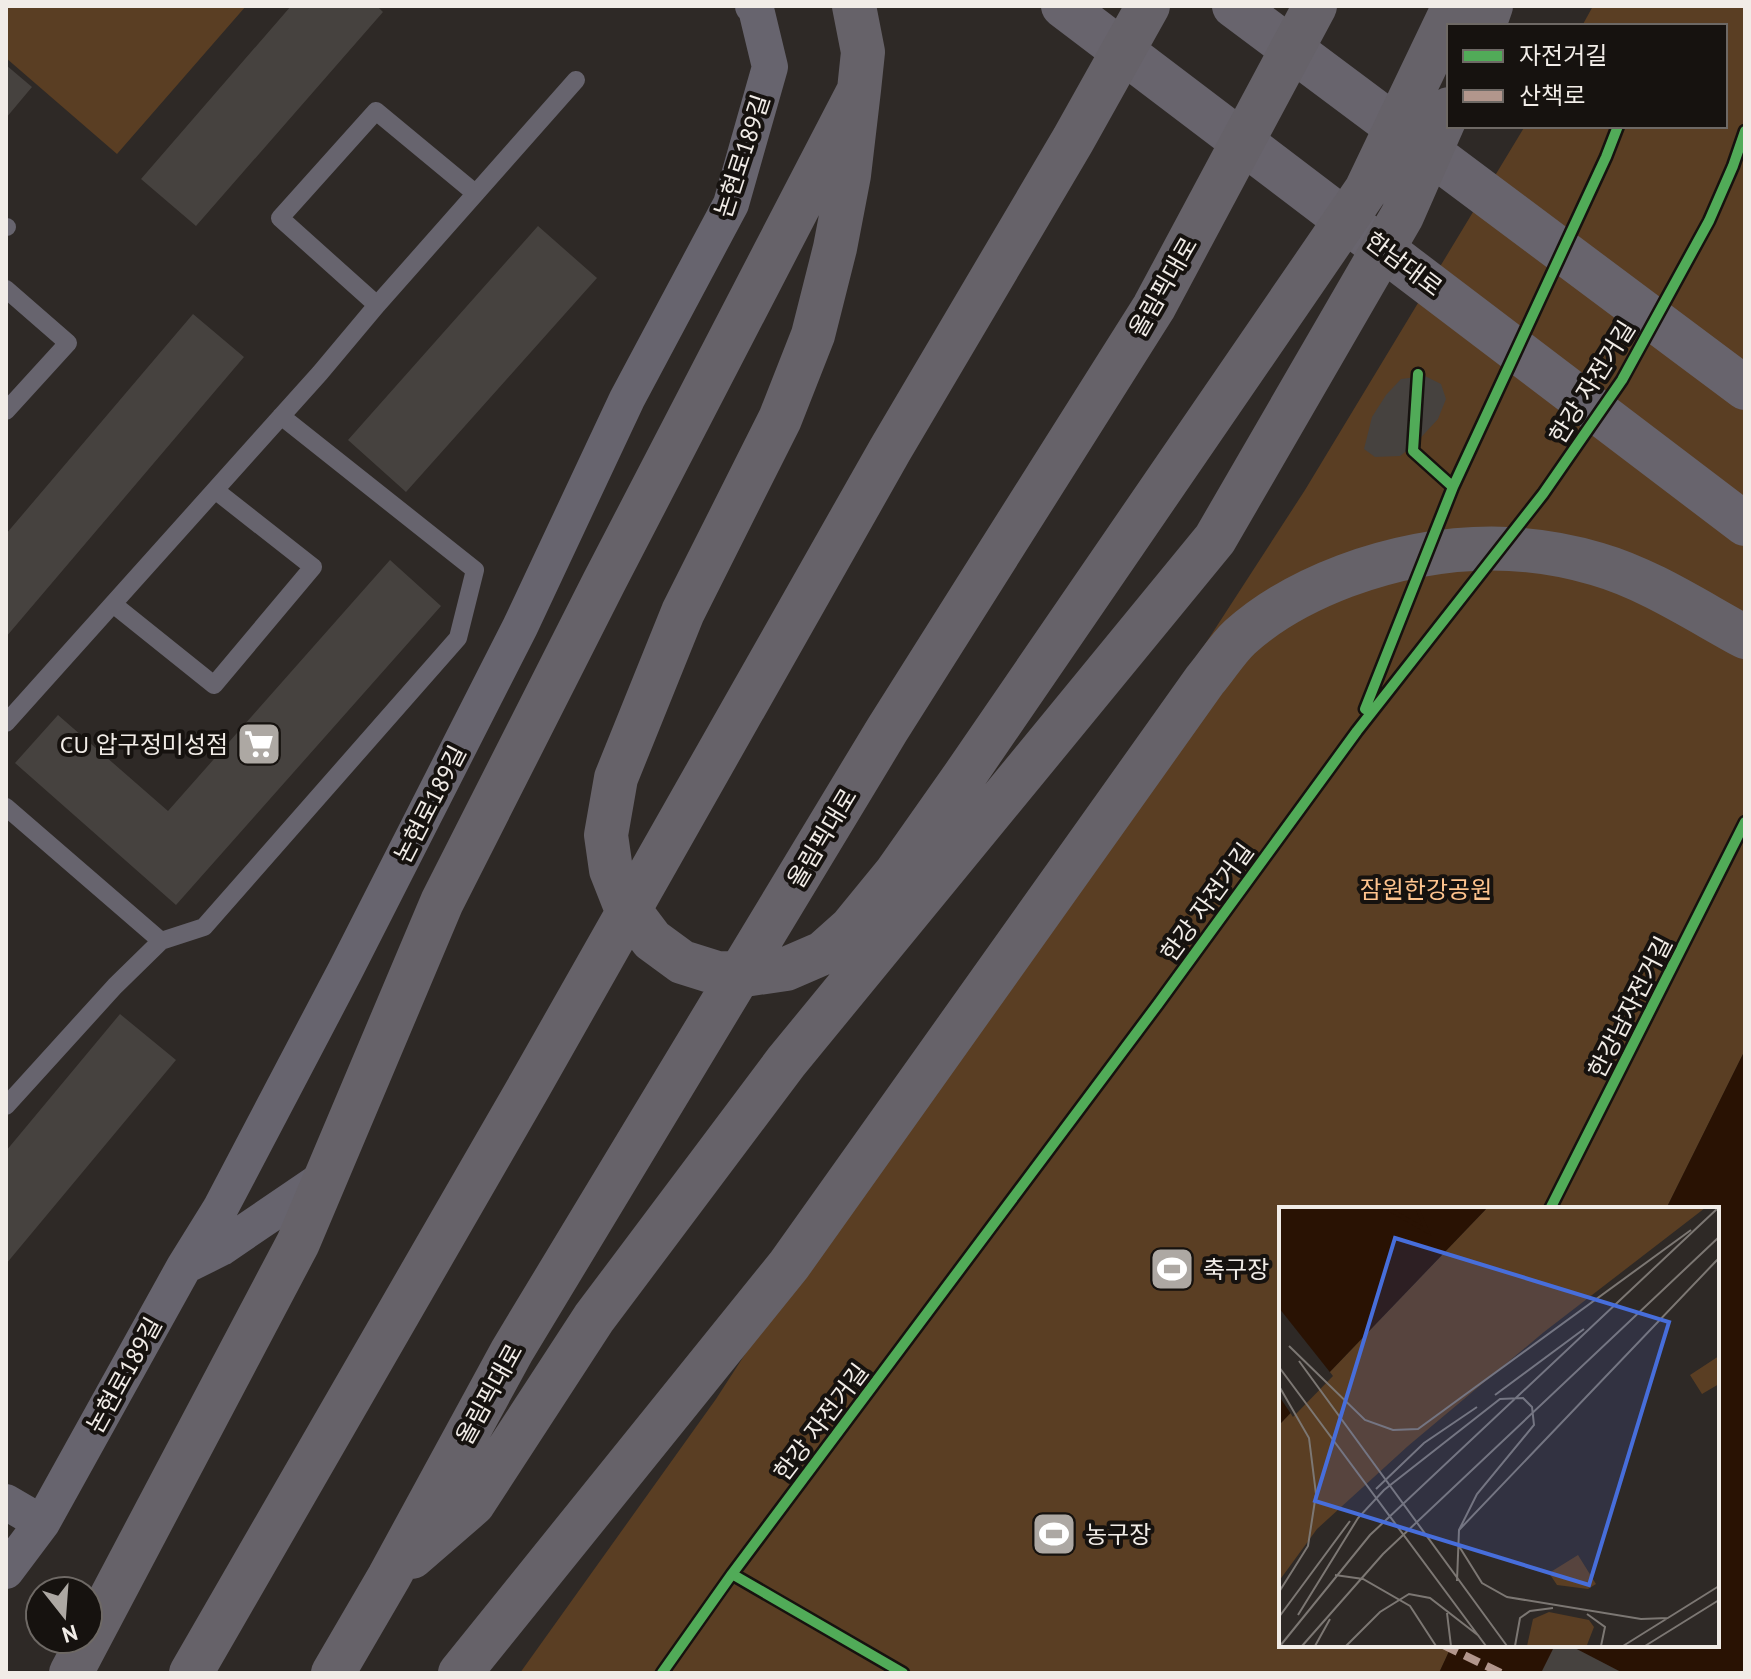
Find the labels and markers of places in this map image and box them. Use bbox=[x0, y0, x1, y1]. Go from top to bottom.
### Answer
supermarket icon: CU 압구정미성점 bbox=[235, 720, 283, 768]
place label: CU 압구정미성점 bbox=[60, 729, 228, 760]
sports icon: 축구장 bbox=[1148, 1245, 1196, 1293]
place label: 축구장 bbox=[1203, 1254, 1269, 1285]
sports icon: 농구장 bbox=[1030, 1510, 1078, 1558]
place label: 농구장 bbox=[1085, 1519, 1151, 1550]

